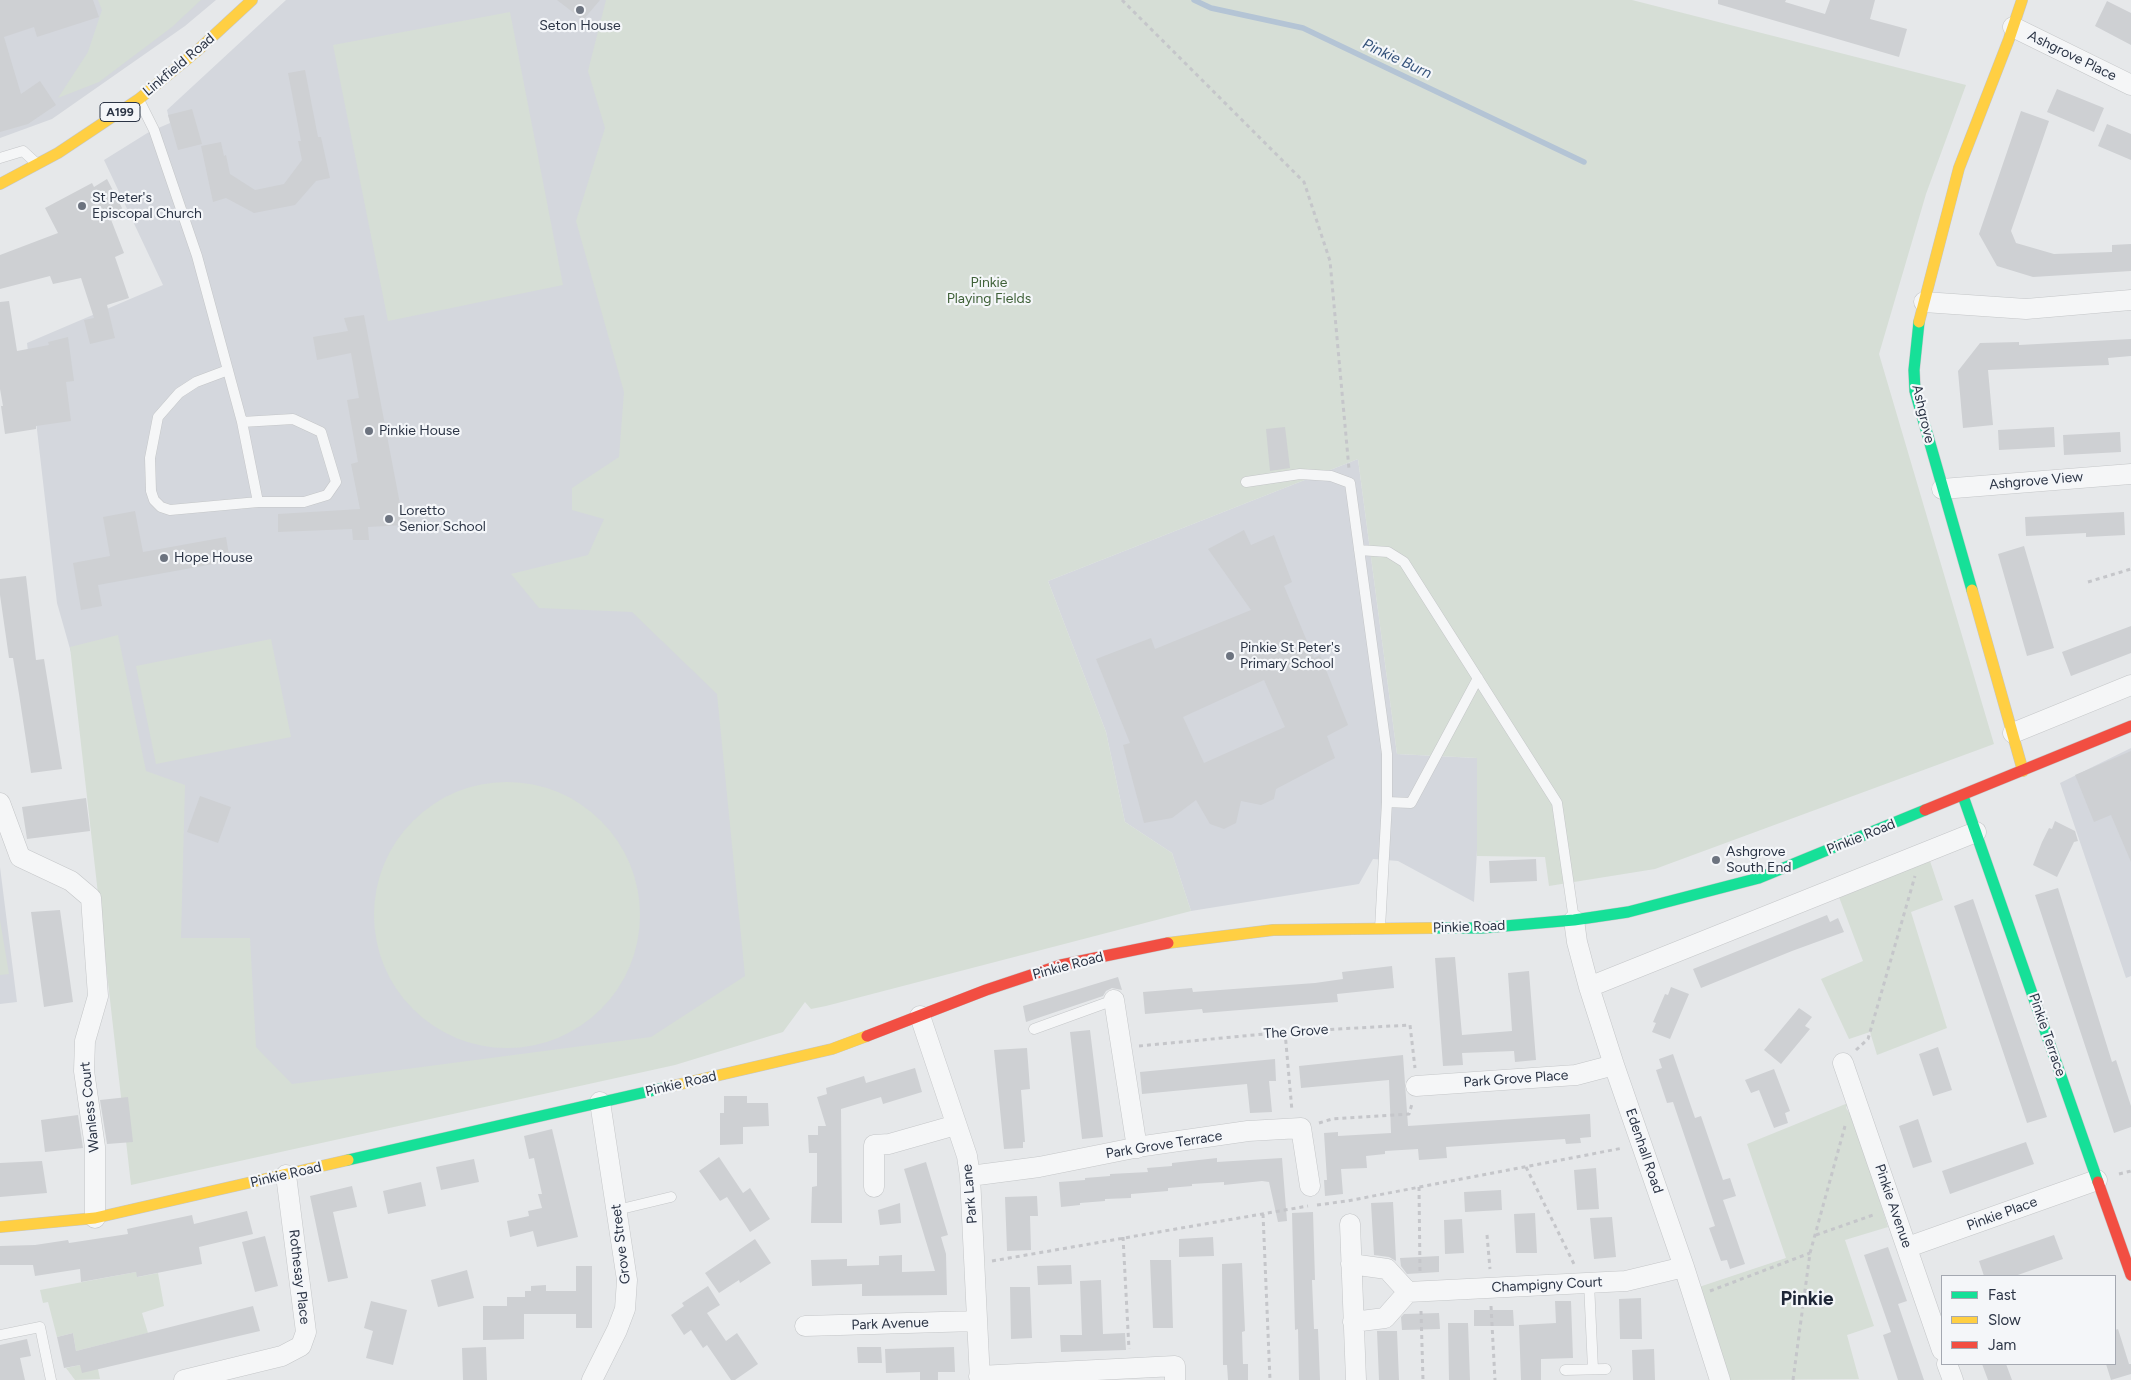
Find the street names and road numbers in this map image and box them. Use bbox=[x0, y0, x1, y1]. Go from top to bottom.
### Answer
street label: Ashgrove Place bbox=[2025, 27, 2119, 85]
street label: Linkfield Road bbox=[140, 30, 218, 100]
road number: A199 bbox=[100, 102, 140, 121]
street label: Ashgrove bbox=[1908, 383, 1938, 445]
street label: Ashgrove View bbox=[1988, 469, 2084, 493]
street label: Pinkie Road bbox=[1824, 816, 1898, 858]
street label: Pinkie Road bbox=[1432, 917, 1506, 937]
street label: Pinkie Road bbox=[1031, 948, 1105, 984]
street label: Pinkie Terrace bbox=[2025, 991, 2069, 1079]
street label: The Grove bbox=[1263, 1021, 1329, 1043]
street label: Wanless Court bbox=[77, 1061, 103, 1153]
street label: Park Grove Place bbox=[1463, 1067, 1569, 1091]
street label: Pinkie Road bbox=[644, 1068, 718, 1100]
street label: Edenhall Road bbox=[1622, 1106, 1666, 1196]
street label: Park Grove Terrace bbox=[1104, 1127, 1224, 1163]
street label: Pinkie Road bbox=[249, 1159, 323, 1191]
street label: Pinkie Avenue bbox=[1871, 1162, 1915, 1250]
street label: Park Lane bbox=[959, 1163, 981, 1225]
street label: Pinkie Place bbox=[1964, 1193, 2040, 1235]
street label: Grove Street bbox=[608, 1203, 634, 1285]
street label: Rothesay Place bbox=[285, 1229, 313, 1325]
street label: Champigny Court bbox=[1491, 1274, 1603, 1296]
street label: Park Avenue bbox=[851, 1314, 929, 1334]

